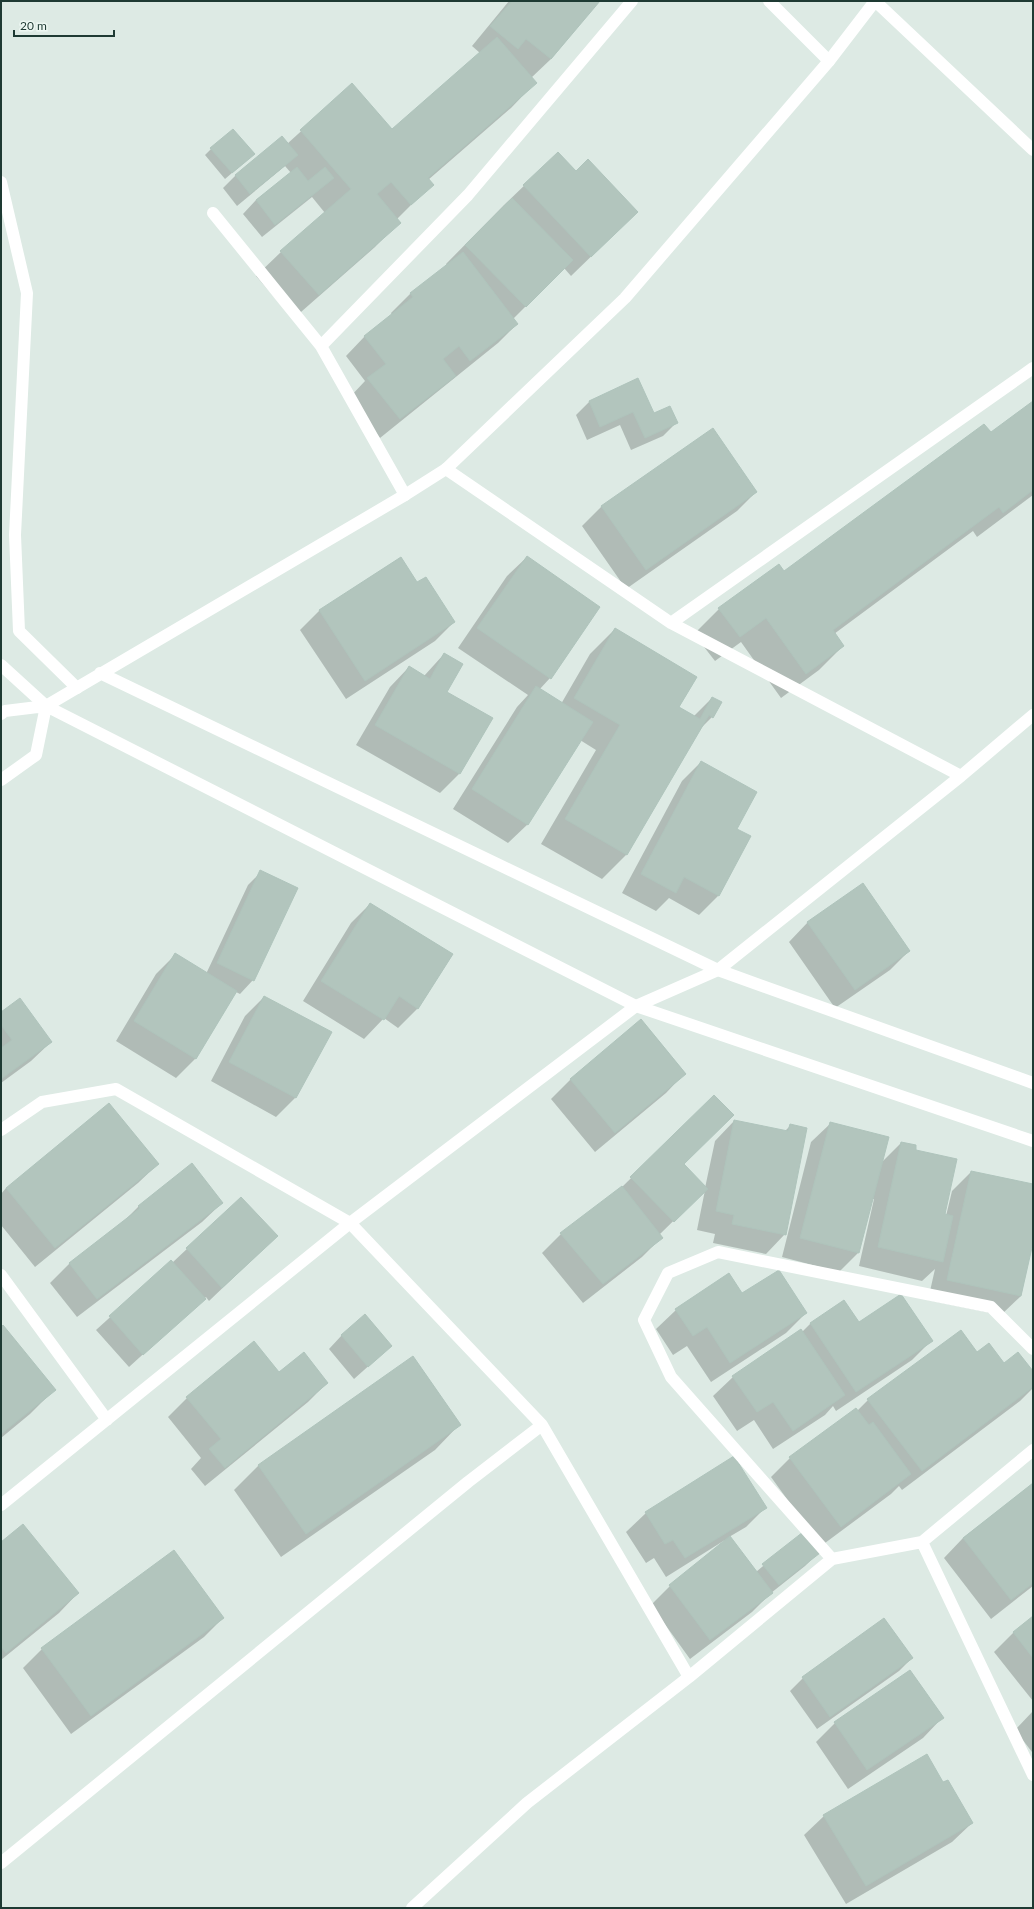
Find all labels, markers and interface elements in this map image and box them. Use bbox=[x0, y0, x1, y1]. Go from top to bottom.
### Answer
scale bar bbox=[14, 12, 114, 38]
text: 20 m bbox=[20, 18, 47, 33]

